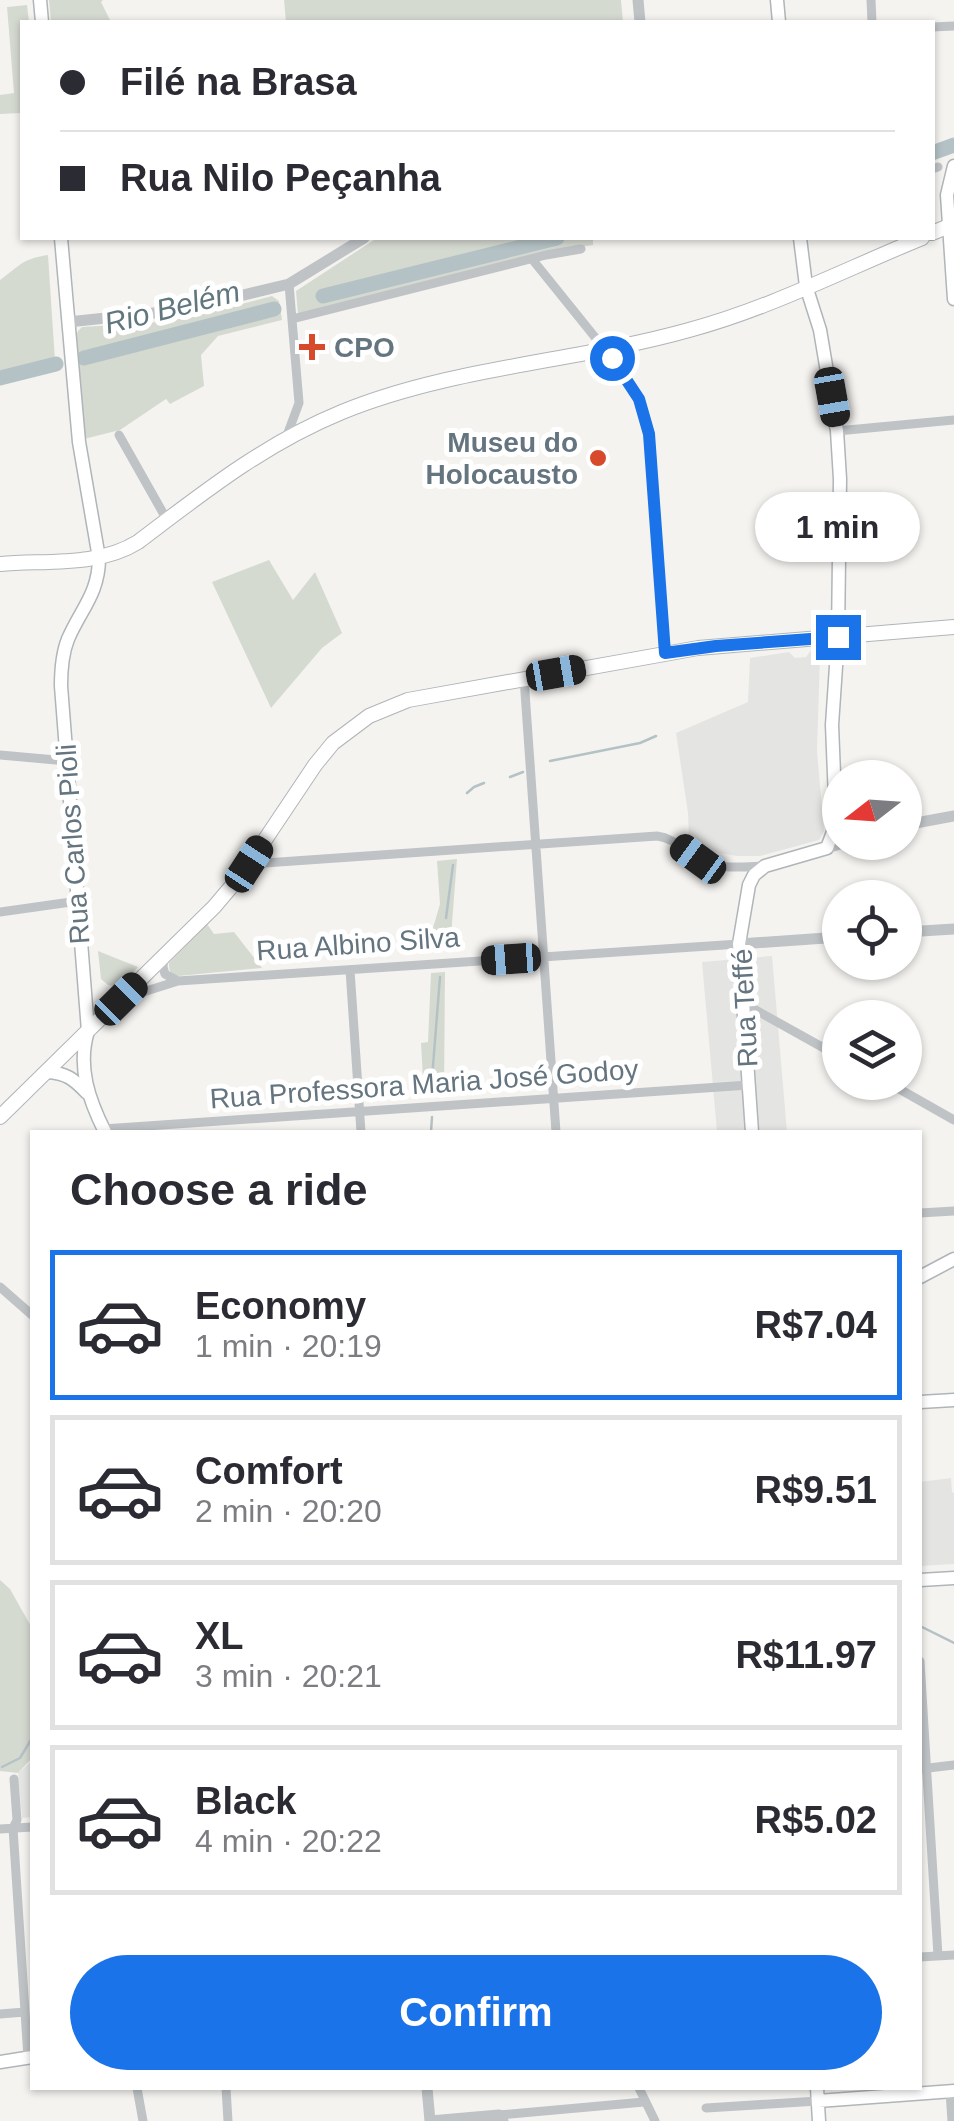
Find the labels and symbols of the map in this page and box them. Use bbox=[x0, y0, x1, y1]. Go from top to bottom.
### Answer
water label: Rio Belém bbox=[101, 274, 243, 340]
place label: CPO bbox=[334, 332, 395, 363]
marker: CPO bbox=[299, 334, 325, 360]
route start bbox=[590, 336, 635, 381]
car bbox=[812, 365, 852, 429]
place label: Museu do Holocausto bbox=[426, 427, 578, 490]
marker: Museu do Holocausto bbox=[587, 447, 609, 469]
callout: 1 min bbox=[756, 492, 920, 562]
route end bbox=[816, 615, 861, 660]
car bbox=[524, 653, 588, 693]
street label: Rua Carlos Pioli bbox=[51, 743, 95, 945]
north arrow bbox=[822, 760, 922, 860]
car bbox=[665, 829, 731, 889]
car bbox=[220, 831, 278, 897]
street label: Rua Albino Silva bbox=[255, 921, 461, 967]
car bbox=[480, 942, 542, 976]
street label: Rua Teffé bbox=[726, 948, 764, 1068]
car bbox=[89, 967, 153, 1031]
street label: Rua Professora Maria José Godoy bbox=[209, 1054, 639, 1114]

